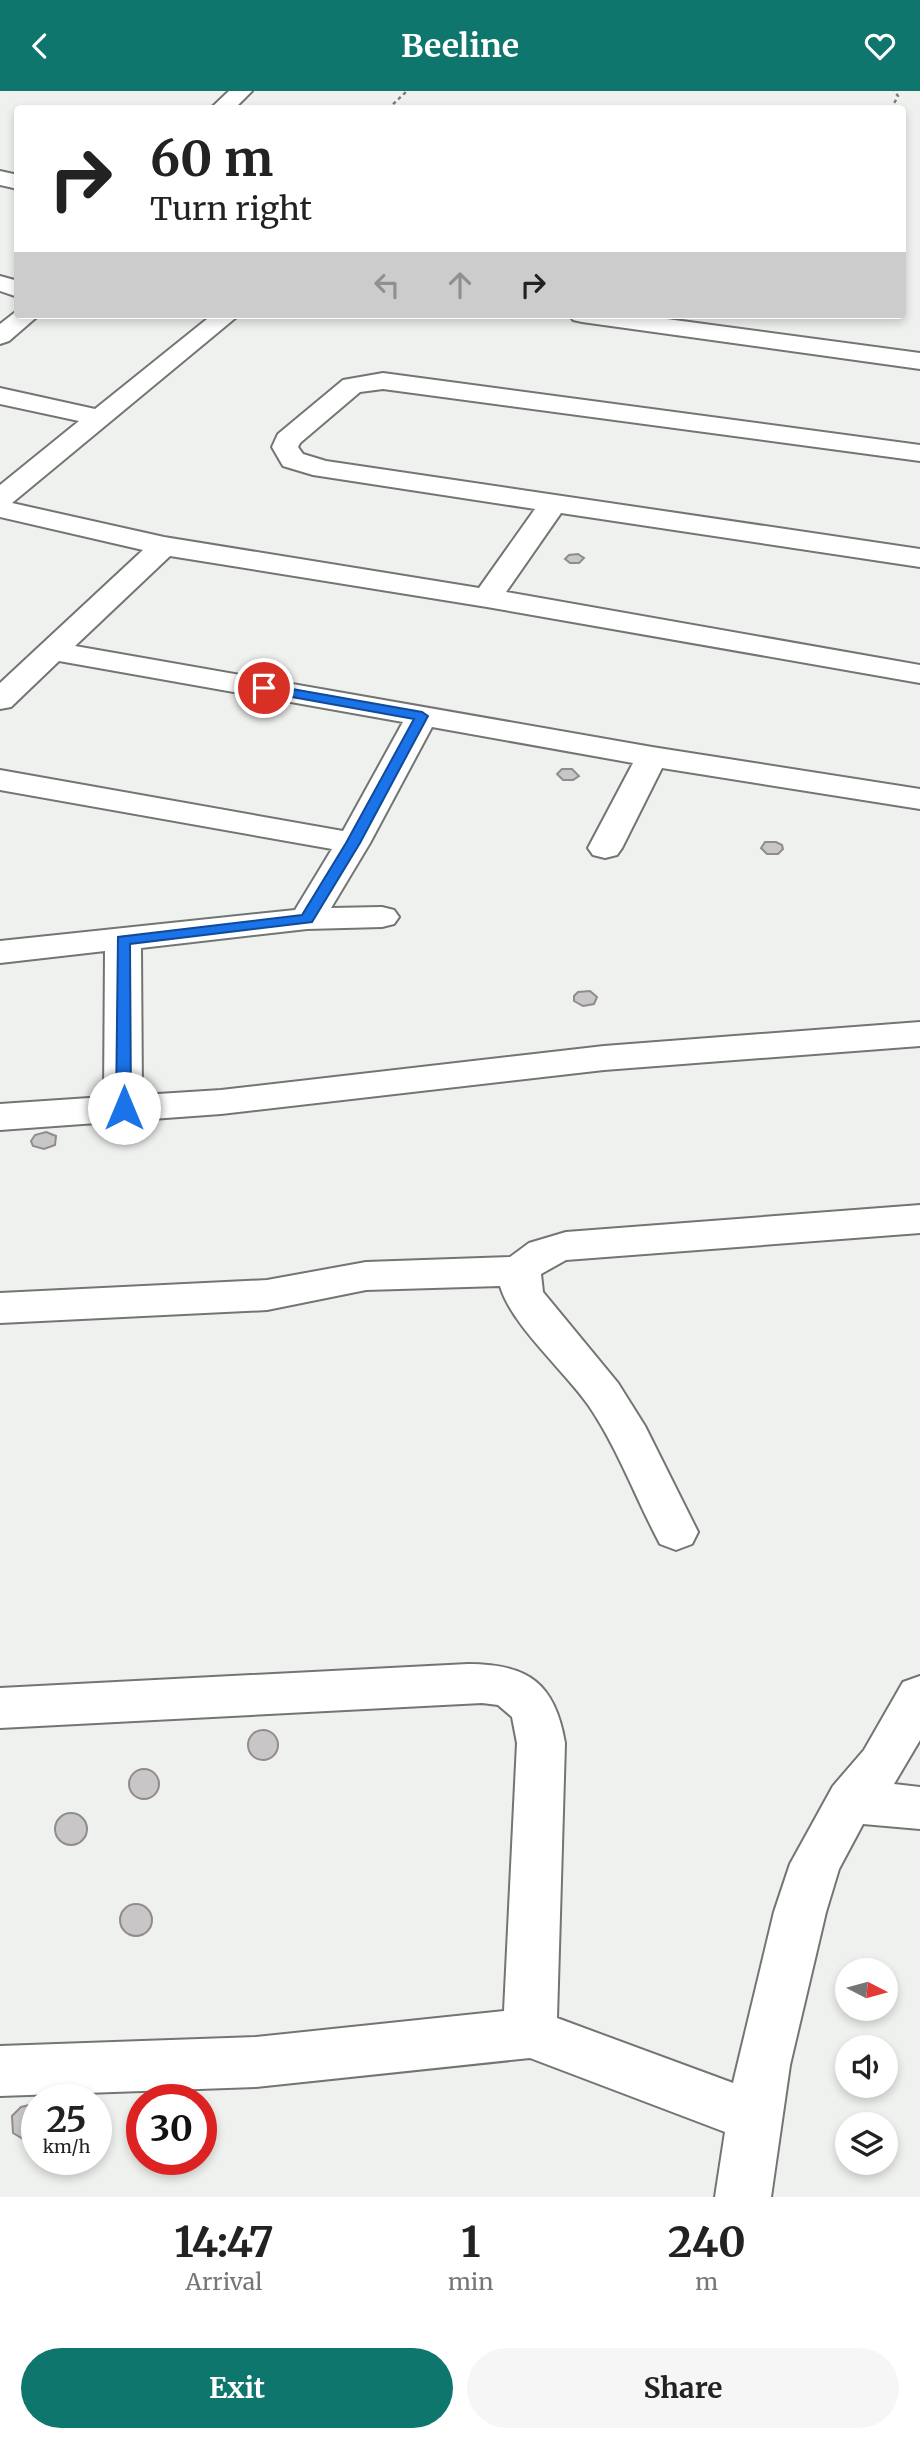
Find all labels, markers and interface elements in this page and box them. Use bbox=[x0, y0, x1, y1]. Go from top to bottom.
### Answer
text: Beeline bbox=[401, 26, 519, 66]
icon: back bbox=[21, 27, 59, 65]
icon: heart bbox=[861, 27, 899, 65]
text: 60 m bbox=[150, 128, 273, 189]
icon: right bbox=[35, 133, 126, 224]
text: Turn right bbox=[150, 189, 312, 229]
icon: left bbox=[368, 266, 406, 304]
icon: ahead bbox=[441, 266, 479, 304]
icon: right bbox=[514, 266, 552, 304]
pin bbox=[234, 658, 294, 718]
icon: arrive bbox=[245, 669, 283, 707]
position arrow bbox=[87, 1071, 161, 1145]
north arrow bbox=[835, 1958, 898, 2021]
map controls bbox=[835, 1958, 898, 2175]
button: sound bbox=[835, 2035, 898, 2098]
speed limit sign: 30 bbox=[126, 2084, 217, 2175]
text: 25 bbox=[46, 2098, 87, 2142]
button: layers bbox=[835, 2112, 898, 2175]
text: km/h bbox=[43, 2135, 90, 2158]
text: 14:47 bbox=[174, 2216, 274, 2268]
text: 1 bbox=[461, 2216, 481, 2268]
text: 240 bbox=[668, 2216, 746, 2268]
text: Arrival bbox=[186, 2267, 262, 2296]
text: min bbox=[448, 2267, 494, 2296]
text: m bbox=[695, 2267, 718, 2296]
button: Exit bbox=[21, 2348, 453, 2428]
button: Share bbox=[467, 2348, 899, 2428]

